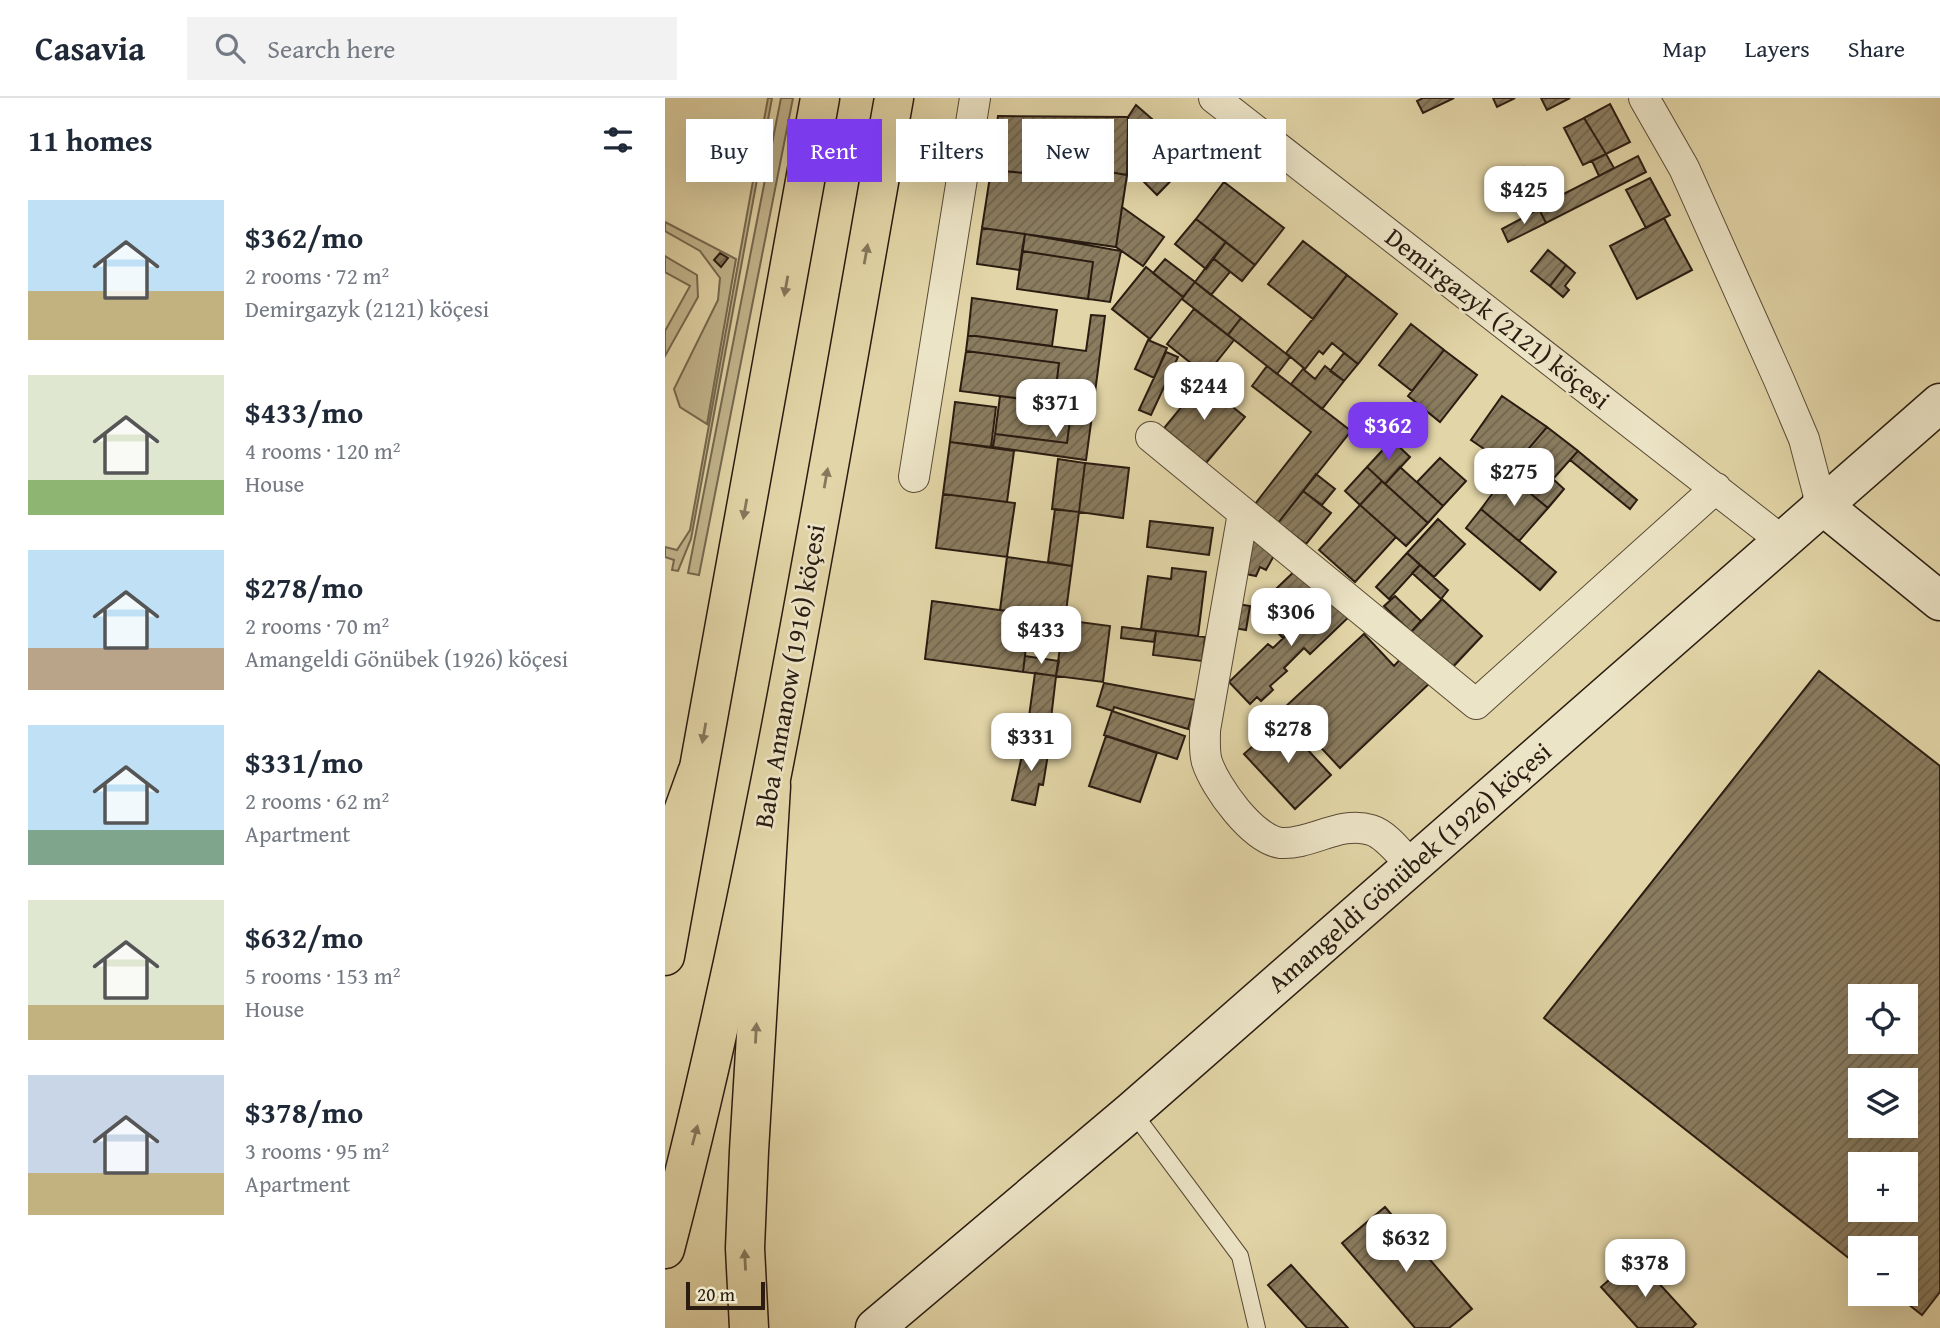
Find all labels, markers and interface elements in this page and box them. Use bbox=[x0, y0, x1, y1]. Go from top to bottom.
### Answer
search box bbox=[187, 17, 677, 80]
text: Casavia bbox=[35, 24, 145, 72]
icon: search bbox=[211, 29, 249, 67]
text: Search here bbox=[267, 29, 396, 68]
text: Map bbox=[1663, 31, 1706, 66]
text: Layers bbox=[1744, 31, 1810, 66]
text: Share bbox=[1848, 31, 1905, 66]
text: 11 homes bbox=[28, 118, 153, 162]
chip: Buy bbox=[686, 119, 773, 182]
chip: Rent bbox=[787, 119, 882, 182]
chip: Filters bbox=[896, 119, 1008, 182]
chip: New bbox=[1022, 119, 1114, 182]
chip: Apartment bbox=[1128, 119, 1286, 182]
icon: filters bbox=[599, 121, 637, 159]
pin: $425 bbox=[1483, 166, 1565, 226]
text: $425 bbox=[1500, 172, 1548, 205]
text: $362/mo bbox=[245, 215, 363, 259]
street label: Demirgazyk (2121) köçesi bbox=[1377, 218, 1619, 418]
icon: home bbox=[84, 228, 168, 312]
one-way arrow bbox=[861, 243, 872, 265]
text: 2 rooms · 72 m² bbox=[245, 259, 389, 292]
one-way arrow bbox=[780, 275, 791, 297]
text: Demirgazyk (2121) köçesi bbox=[245, 292, 489, 325]
pin: $244 bbox=[1163, 362, 1245, 422]
text: $244 bbox=[1180, 368, 1228, 401]
pin: $371 bbox=[1015, 380, 1097, 439]
text: $371 bbox=[1032, 385, 1080, 418]
text: $433/mo bbox=[245, 390, 363, 434]
pin: $362 bbox=[1347, 402, 1429, 462]
icon: home bbox=[84, 403, 168, 487]
text: $362 bbox=[1364, 408, 1412, 441]
text: 4 rooms · 120 m² bbox=[245, 434, 400, 467]
pin: $275 bbox=[1473, 448, 1555, 508]
text: $275 bbox=[1490, 454, 1538, 487]
text: House bbox=[245, 467, 304, 500]
one-way arrow bbox=[821, 467, 832, 489]
one-way arrow bbox=[739, 499, 750, 521]
street label: Baba Annanow (1916) köçesi bbox=[743, 521, 835, 831]
text: $278/mo bbox=[245, 565, 363, 609]
icon: home bbox=[84, 578, 168, 662]
pin: $306 bbox=[1250, 588, 1332, 648]
text: $306 bbox=[1267, 594, 1315, 627]
pin: $433 bbox=[1000, 606, 1082, 666]
text: 2 rooms · 70 m² bbox=[245, 609, 389, 642]
text: $433 bbox=[1017, 612, 1065, 645]
text: Amangeldi Gönübek (1926) köçesi bbox=[245, 642, 568, 675]
pin: $278 bbox=[1247, 706, 1329, 765]
text: $278 bbox=[1264, 711, 1312, 744]
pin: $331 bbox=[990, 714, 1072, 773]
text: $331 bbox=[1007, 719, 1055, 752]
one-way arrow bbox=[699, 722, 710, 744]
street label: Amangeldi Gönübek (1926) köçesi bbox=[1258, 732, 1560, 1002]
text: $331/mo bbox=[245, 740, 363, 784]
icon: home bbox=[84, 753, 168, 837]
text: 2 rooms · 62 m² bbox=[245, 784, 389, 817]
text: Apartment bbox=[245, 817, 350, 850]
text: $632/mo bbox=[245, 915, 363, 959]
icon: home bbox=[84, 928, 168, 1012]
text: 5 rooms · 153 m² bbox=[245, 959, 400, 992]
map controls bbox=[1848, 984, 1918, 1306]
button: locate bbox=[1848, 984, 1918, 1054]
text: House bbox=[245, 992, 304, 1025]
one-way arrow bbox=[751, 1021, 762, 1043]
button: layers bbox=[1848, 1068, 1918, 1138]
text: $378/mo bbox=[245, 1090, 363, 1134]
icon: home bbox=[84, 1103, 168, 1187]
one-way arrow bbox=[690, 1125, 700, 1146]
text: 3 rooms · 95 m² bbox=[245, 1134, 389, 1167]
button: + bbox=[1848, 1152, 1918, 1222]
text: Apartment bbox=[245, 1167, 350, 1200]
pin: $632 bbox=[1365, 1214, 1447, 1274]
text: $632 bbox=[1382, 1220, 1430, 1253]
button: − bbox=[1848, 1236, 1918, 1306]
pin: $378 bbox=[1604, 1240, 1686, 1299]
text: $378 bbox=[1621, 1245, 1669, 1278]
one-way arrow bbox=[740, 1249, 751, 1271]
scale bar bbox=[686, 1279, 765, 1311]
text: 20 m bbox=[697, 1280, 735, 1308]

